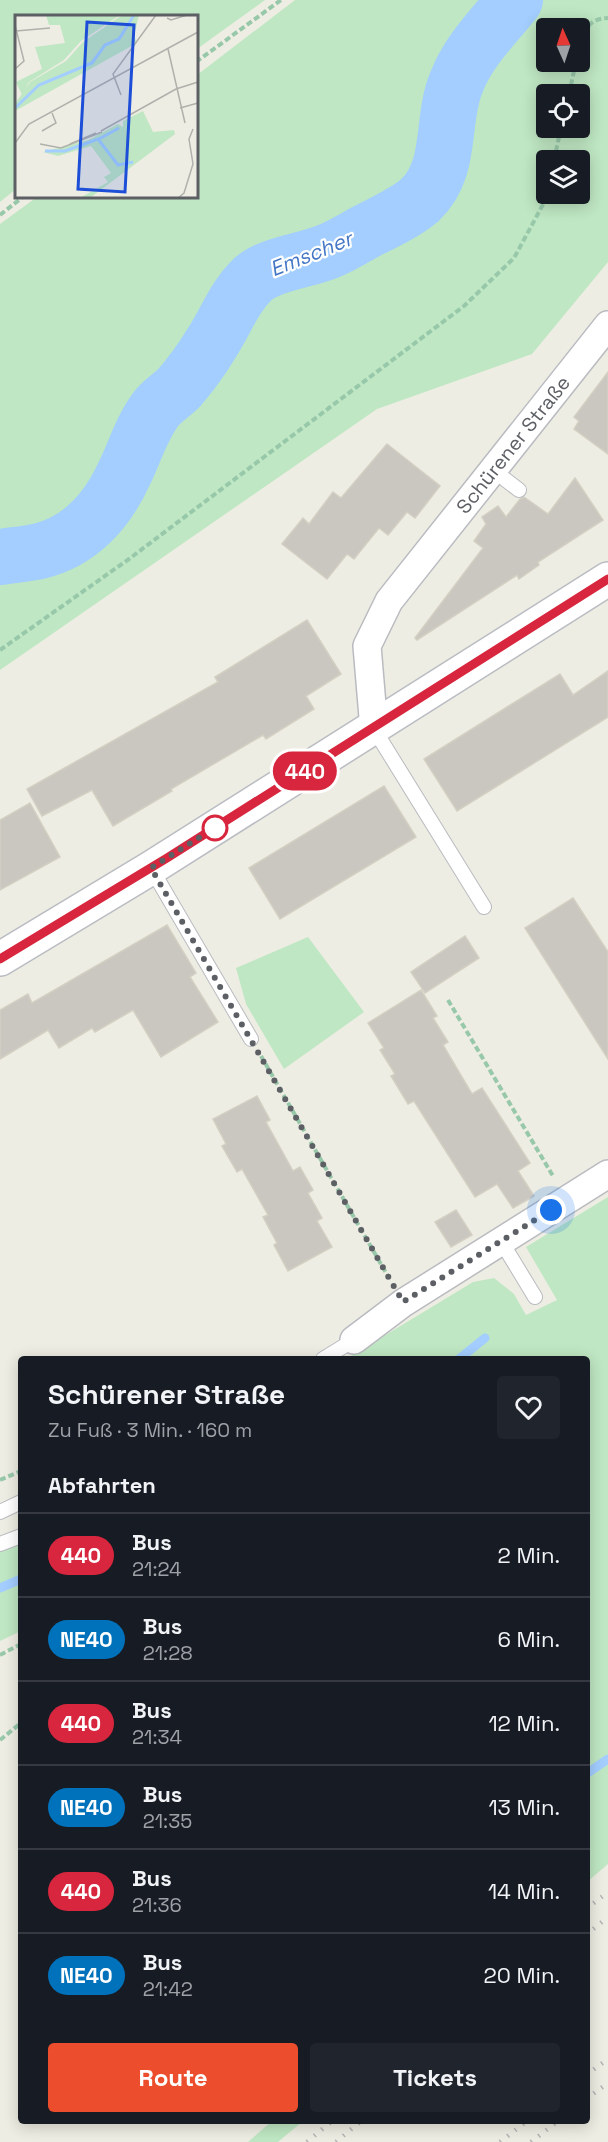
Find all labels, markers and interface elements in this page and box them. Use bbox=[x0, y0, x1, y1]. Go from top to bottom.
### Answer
inset map bbox=[15, 15, 198, 198]
north arrow bbox=[536, 18, 590, 72]
map controls bbox=[536, 18, 590, 204]
button: locate bbox=[536, 84, 590, 138]
button: layers bbox=[536, 150, 590, 204]
water label: Emscher bbox=[266, 224, 358, 282]
street label: Schürener Straße bbox=[450, 370, 576, 519]
line badge: 440 bbox=[270, 752, 340, 790]
text: 440 bbox=[285, 758, 325, 785]
unlabelled marker bbox=[202, 815, 228, 841]
your location bbox=[536, 1195, 566, 1225]
text: Schürener Straße bbox=[48, 1376, 285, 1412]
button: heart bbox=[497, 1376, 560, 1439]
text: Zu Fuß · 3 Min. · 160 m bbox=[48, 1417, 252, 1443]
text: Abfahrten bbox=[48, 1471, 156, 1499]
text: Bus bbox=[132, 1528, 172, 1556]
text: 2 Min. bbox=[498, 1541, 560, 1569]
text: 440 bbox=[61, 1542, 101, 1569]
text: 21:24 bbox=[132, 1556, 181, 1582]
text: Bus bbox=[143, 1612, 182, 1640]
text: 6 Min. bbox=[497, 1625, 560, 1653]
text: NE40 bbox=[60, 1626, 113, 1653]
text: 21:28 bbox=[143, 1640, 193, 1666]
text: Bus bbox=[132, 1696, 172, 1724]
text: 12 Min. bbox=[488, 1709, 560, 1737]
text: 440 bbox=[61, 1710, 101, 1737]
text: 21:34 bbox=[132, 1724, 182, 1750]
text: Bus bbox=[143, 1780, 182, 1808]
text: 13 Min. bbox=[488, 1793, 560, 1821]
text: NE40 bbox=[60, 1794, 113, 1821]
text: 21:35 bbox=[143, 1808, 192, 1834]
text: Bus bbox=[132, 1864, 172, 1892]
text: 14 Min. bbox=[488, 1877, 560, 1905]
text: 440 bbox=[61, 1878, 101, 1905]
text: 21:36 bbox=[132, 1892, 182, 1918]
text: Bus bbox=[143, 1948, 182, 1976]
text: 20 Min. bbox=[484, 1961, 560, 1989]
text: NE40 bbox=[60, 1962, 113, 1989]
text: 21:42 bbox=[143, 1976, 193, 2002]
button: Route bbox=[48, 2043, 298, 2112]
button: Tickets bbox=[310, 2043, 560, 2112]

